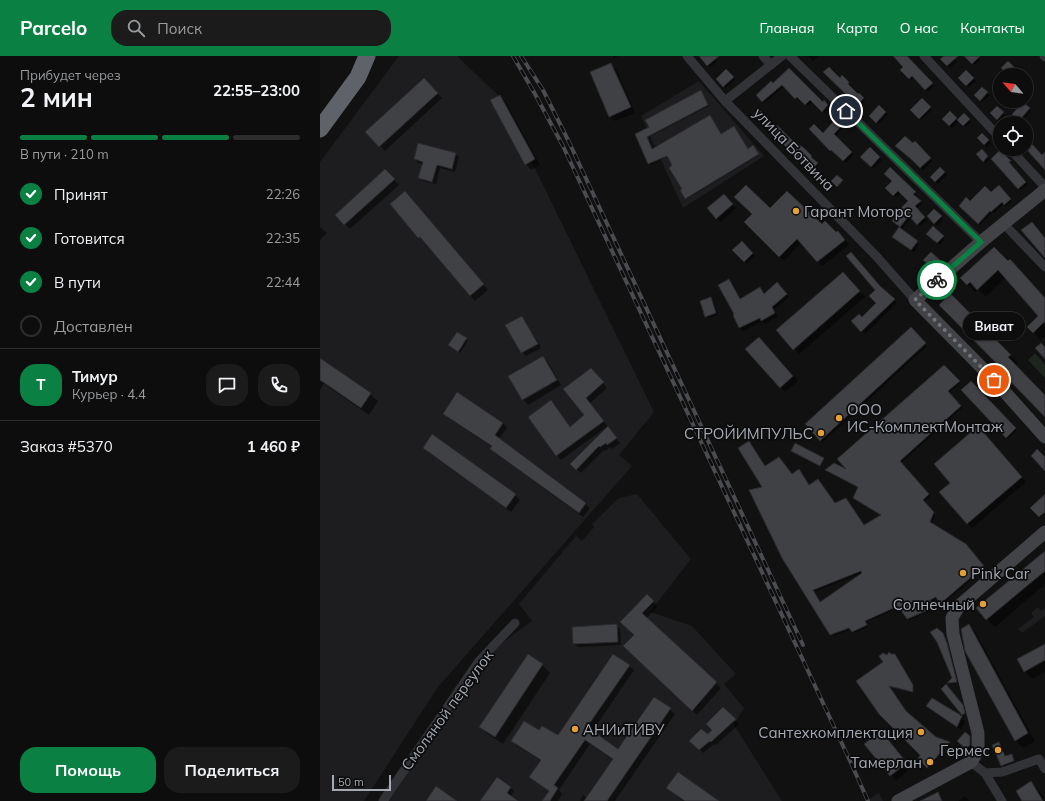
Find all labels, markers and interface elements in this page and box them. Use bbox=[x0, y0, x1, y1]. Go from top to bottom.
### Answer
search box bbox=[111, 10, 391, 46]
text: Parcelo bbox=[20, 16, 87, 40]
icon: search bbox=[125, 17, 147, 39]
text: Поиск bbox=[157, 19, 202, 38]
text: Главная bbox=[760, 19, 815, 37]
text: Карта bbox=[837, 19, 878, 37]
text: О нас bbox=[900, 19, 938, 37]
text: Контакты bbox=[960, 19, 1025, 37]
text: Прибудет через bbox=[20, 67, 121, 83]
north arrow bbox=[993, 68, 1033, 108]
map controls bbox=[993, 68, 1033, 156]
text: 2 мин bbox=[20, 81, 93, 114]
text: 22:55–23:00 bbox=[213, 81, 300, 100]
pin bbox=[829, 94, 863, 128]
icon: home bbox=[835, 100, 857, 122]
street label: улица Ботвина bbox=[749, 103, 839, 195]
button: locate bbox=[993, 116, 1033, 156]
text: В пути · 210 m bbox=[20, 146, 109, 162]
icon: check bbox=[20, 183, 42, 205]
text: Принят bbox=[54, 185, 108, 204]
text: 22:26 bbox=[266, 186, 300, 202]
place label: Гарант Моторс bbox=[804, 202, 911, 221]
marker: Гарант Моторс bbox=[791, 206, 801, 216]
icon: check bbox=[20, 227, 42, 249]
text: Готовится bbox=[54, 229, 125, 248]
text: 22:35 bbox=[266, 230, 300, 246]
courier bbox=[917, 260, 957, 300]
icon: bike bbox=[926, 269, 948, 291]
icon: check bbox=[20, 271, 42, 293]
text: В пути bbox=[54, 273, 101, 292]
text: 22:44 bbox=[266, 274, 300, 290]
callout: Виват bbox=[963, 312, 1025, 340]
text: Доставлен bbox=[54, 317, 133, 336]
text: Виват bbox=[974, 318, 1014, 334]
pin bbox=[977, 363, 1011, 397]
button: chat bbox=[206, 364, 248, 406]
button: phone bbox=[258, 364, 300, 406]
text: Тимур bbox=[72, 367, 118, 386]
icon: bag bbox=[983, 369, 1005, 391]
text: Т bbox=[36, 375, 46, 394]
text: Курьер · 4.4 bbox=[72, 386, 146, 402]
place label: ООО ИС-КомплектМонтаж bbox=[847, 400, 1004, 436]
marker: ООО ИС-КомплектМонтаж bbox=[834, 413, 844, 423]
place label: СТРОЙИМПУЛЬС bbox=[684, 424, 813, 443]
marker: СТРОЙИМПУЛЬС bbox=[816, 428, 826, 438]
text: Заказ #5370 bbox=[20, 437, 113, 456]
text: 1 460 ₽ bbox=[247, 437, 300, 456]
place label: Pink Car bbox=[971, 564, 1030, 583]
marker: Pink Car bbox=[958, 568, 968, 578]
place label: Солнечный bbox=[893, 595, 975, 614]
marker: Солнечный bbox=[978, 599, 988, 609]
street label: Смоляной переулок bbox=[397, 645, 498, 774]
place label: АНИиТИВУ bbox=[583, 720, 665, 739]
place label: Сантехкомплектация bbox=[758, 723, 913, 742]
marker: АНИиТИВУ bbox=[570, 724, 580, 734]
marker: Сантехкомплектация bbox=[916, 727, 926, 737]
place label: Гермес bbox=[940, 741, 990, 760]
marker: Гермес bbox=[993, 745, 1003, 755]
button: Помощь bbox=[20, 747, 156, 793]
button: Поделиться bbox=[164, 747, 300, 793]
place label: Тамерлан bbox=[851, 753, 922, 772]
marker: Тамерлан bbox=[925, 757, 935, 767]
scale bar bbox=[332, 773, 391, 792]
text: 50 m bbox=[338, 775, 364, 789]

